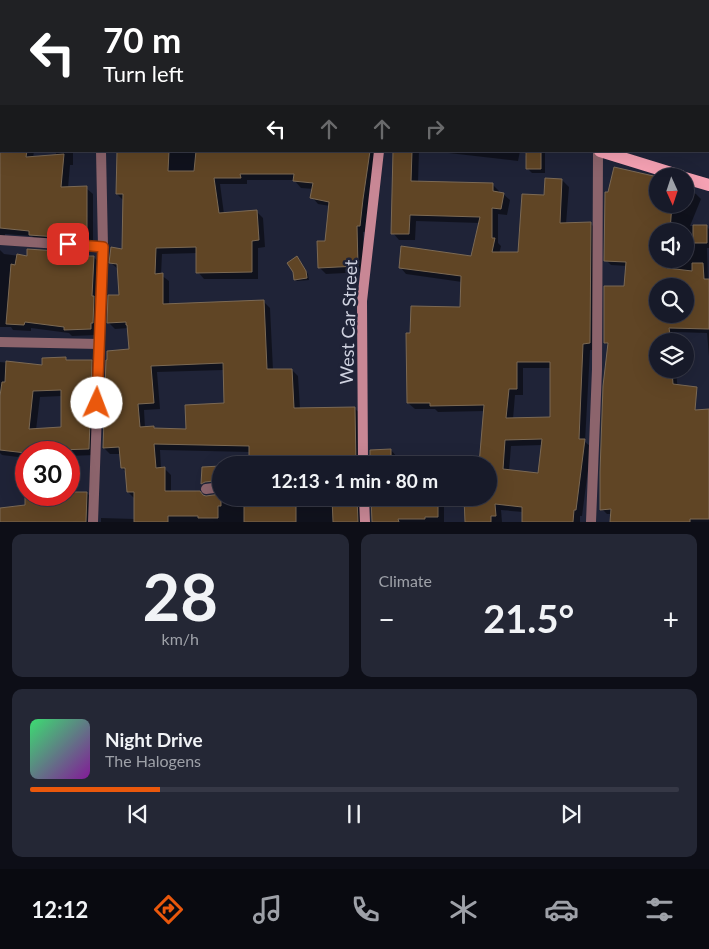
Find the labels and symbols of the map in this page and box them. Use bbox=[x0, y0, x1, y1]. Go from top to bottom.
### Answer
north arrow bbox=[649, 168, 694, 212]
pin bbox=[47, 223, 89, 265]
street label: West Car Street bbox=[335, 259, 361, 385]
position arrow bbox=[70, 376, 122, 428]
speed limit sign: 30 bbox=[15, 441, 80, 506]

